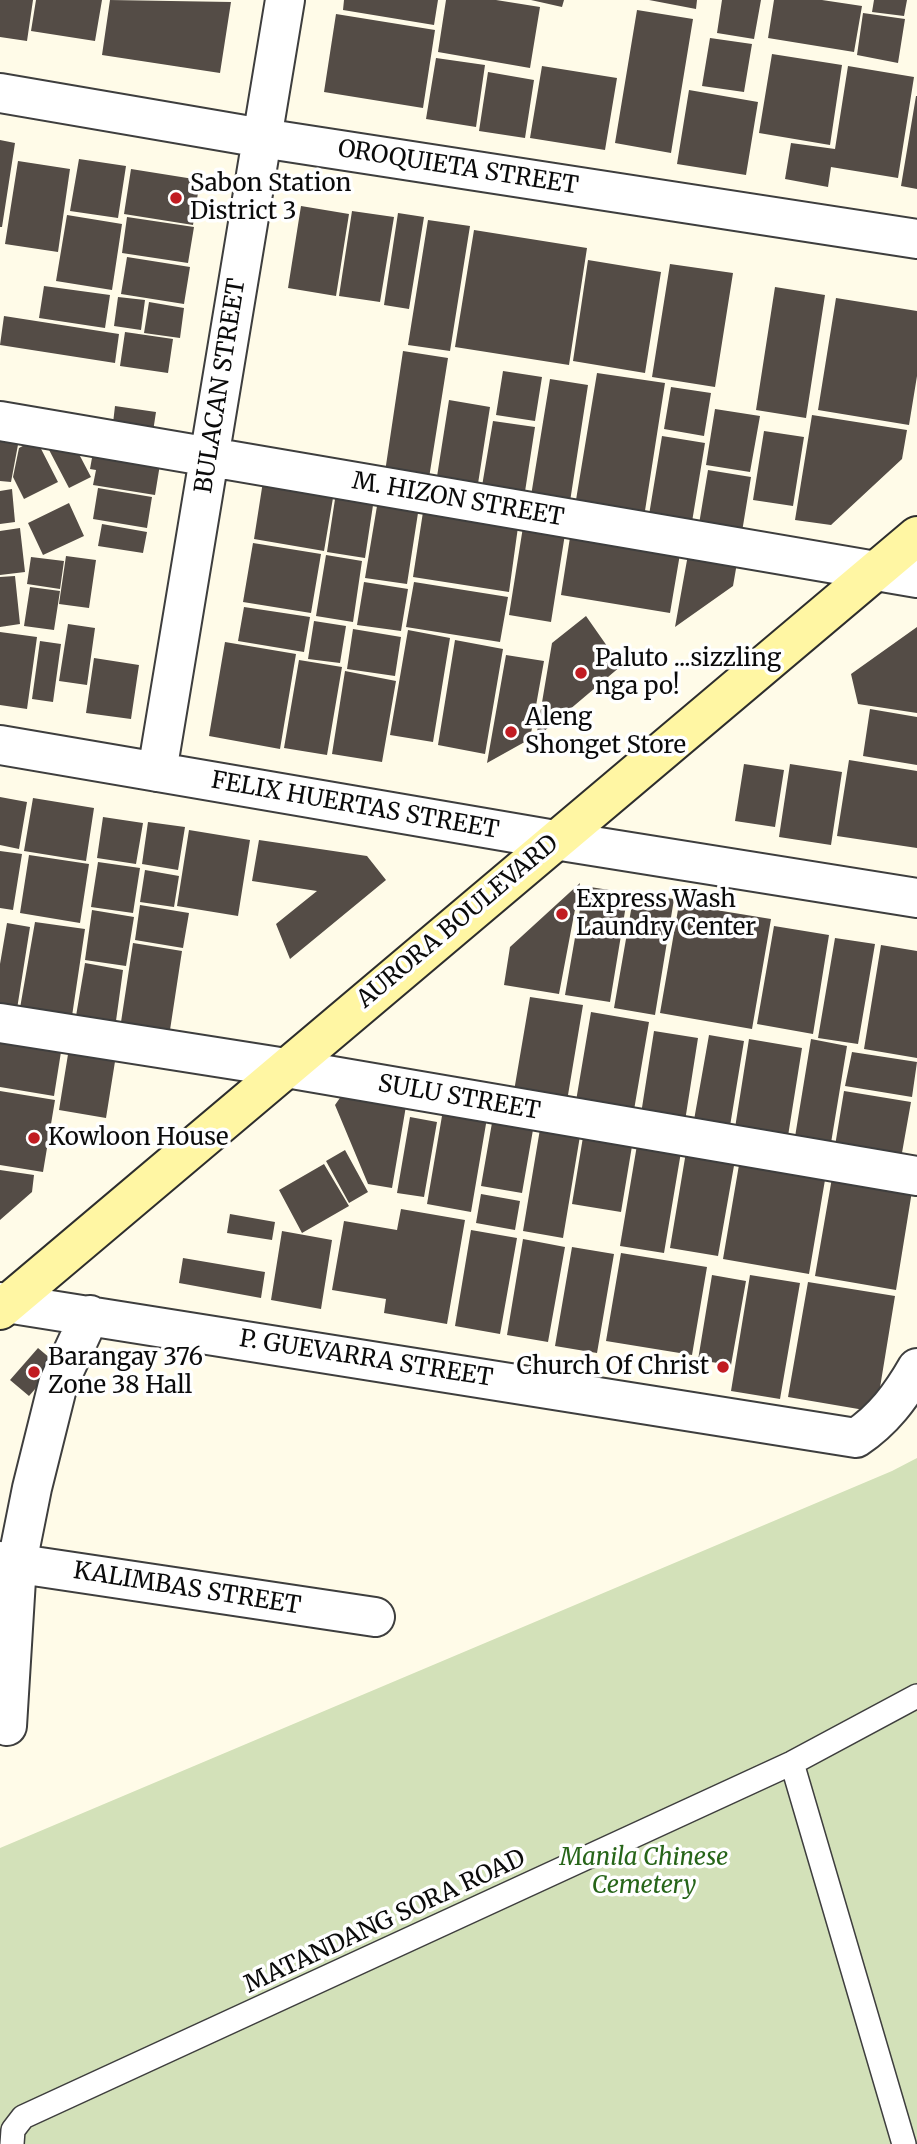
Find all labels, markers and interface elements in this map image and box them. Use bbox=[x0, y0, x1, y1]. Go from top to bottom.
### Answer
street label: OROQUIETA STREET bbox=[336, 135, 580, 201]
place label: Sabon Station District 3 bbox=[190, 170, 351, 226]
marker: Sabon Station District 3 bbox=[168, 190, 184, 206]
street label: BULACAN STREET bbox=[190, 276, 252, 496]
street label: M. HIZON STREET bbox=[350, 467, 566, 533]
place label: Paluto ...sizzling nga po! bbox=[595, 645, 781, 701]
marker: Paluto ...sizzling nga po! bbox=[573, 665, 589, 681]
place label: Aleng Shonget Store bbox=[525, 704, 686, 760]
marker: Aleng Shonget Store bbox=[503, 724, 519, 740]
street label: FELIX HUERTAS STREET bbox=[209, 766, 501, 846]
street label: AURORA BOULEVARD bbox=[351, 829, 565, 1015]
place label: Express Wash Laundry Center bbox=[576, 886, 756, 942]
marker: Express Wash Laundry Center bbox=[554, 906, 570, 922]
street label: SULU STREET bbox=[376, 1070, 542, 1126]
place label: Kowloon House bbox=[48, 1124, 229, 1152]
marker: Kowloon House bbox=[26, 1130, 42, 1146]
street label: P. GUEVARRA STREET bbox=[237, 1325, 495, 1393]
place label: Barangay 376 Zone 38 Hall bbox=[48, 1344, 203, 1400]
place label: Church Of Christ bbox=[516, 1353, 709, 1381]
marker: Church Of Christ bbox=[715, 1359, 731, 1375]
marker: Barangay 376 Zone 38 Hall bbox=[26, 1364, 42, 1380]
street label: KALIMBAS STREET bbox=[71, 1557, 303, 1621]
street label: MATANDANG SORA ROAD bbox=[240, 1844, 530, 2000]
park label: Manila Chinese Cemetery bbox=[560, 1844, 728, 1900]

